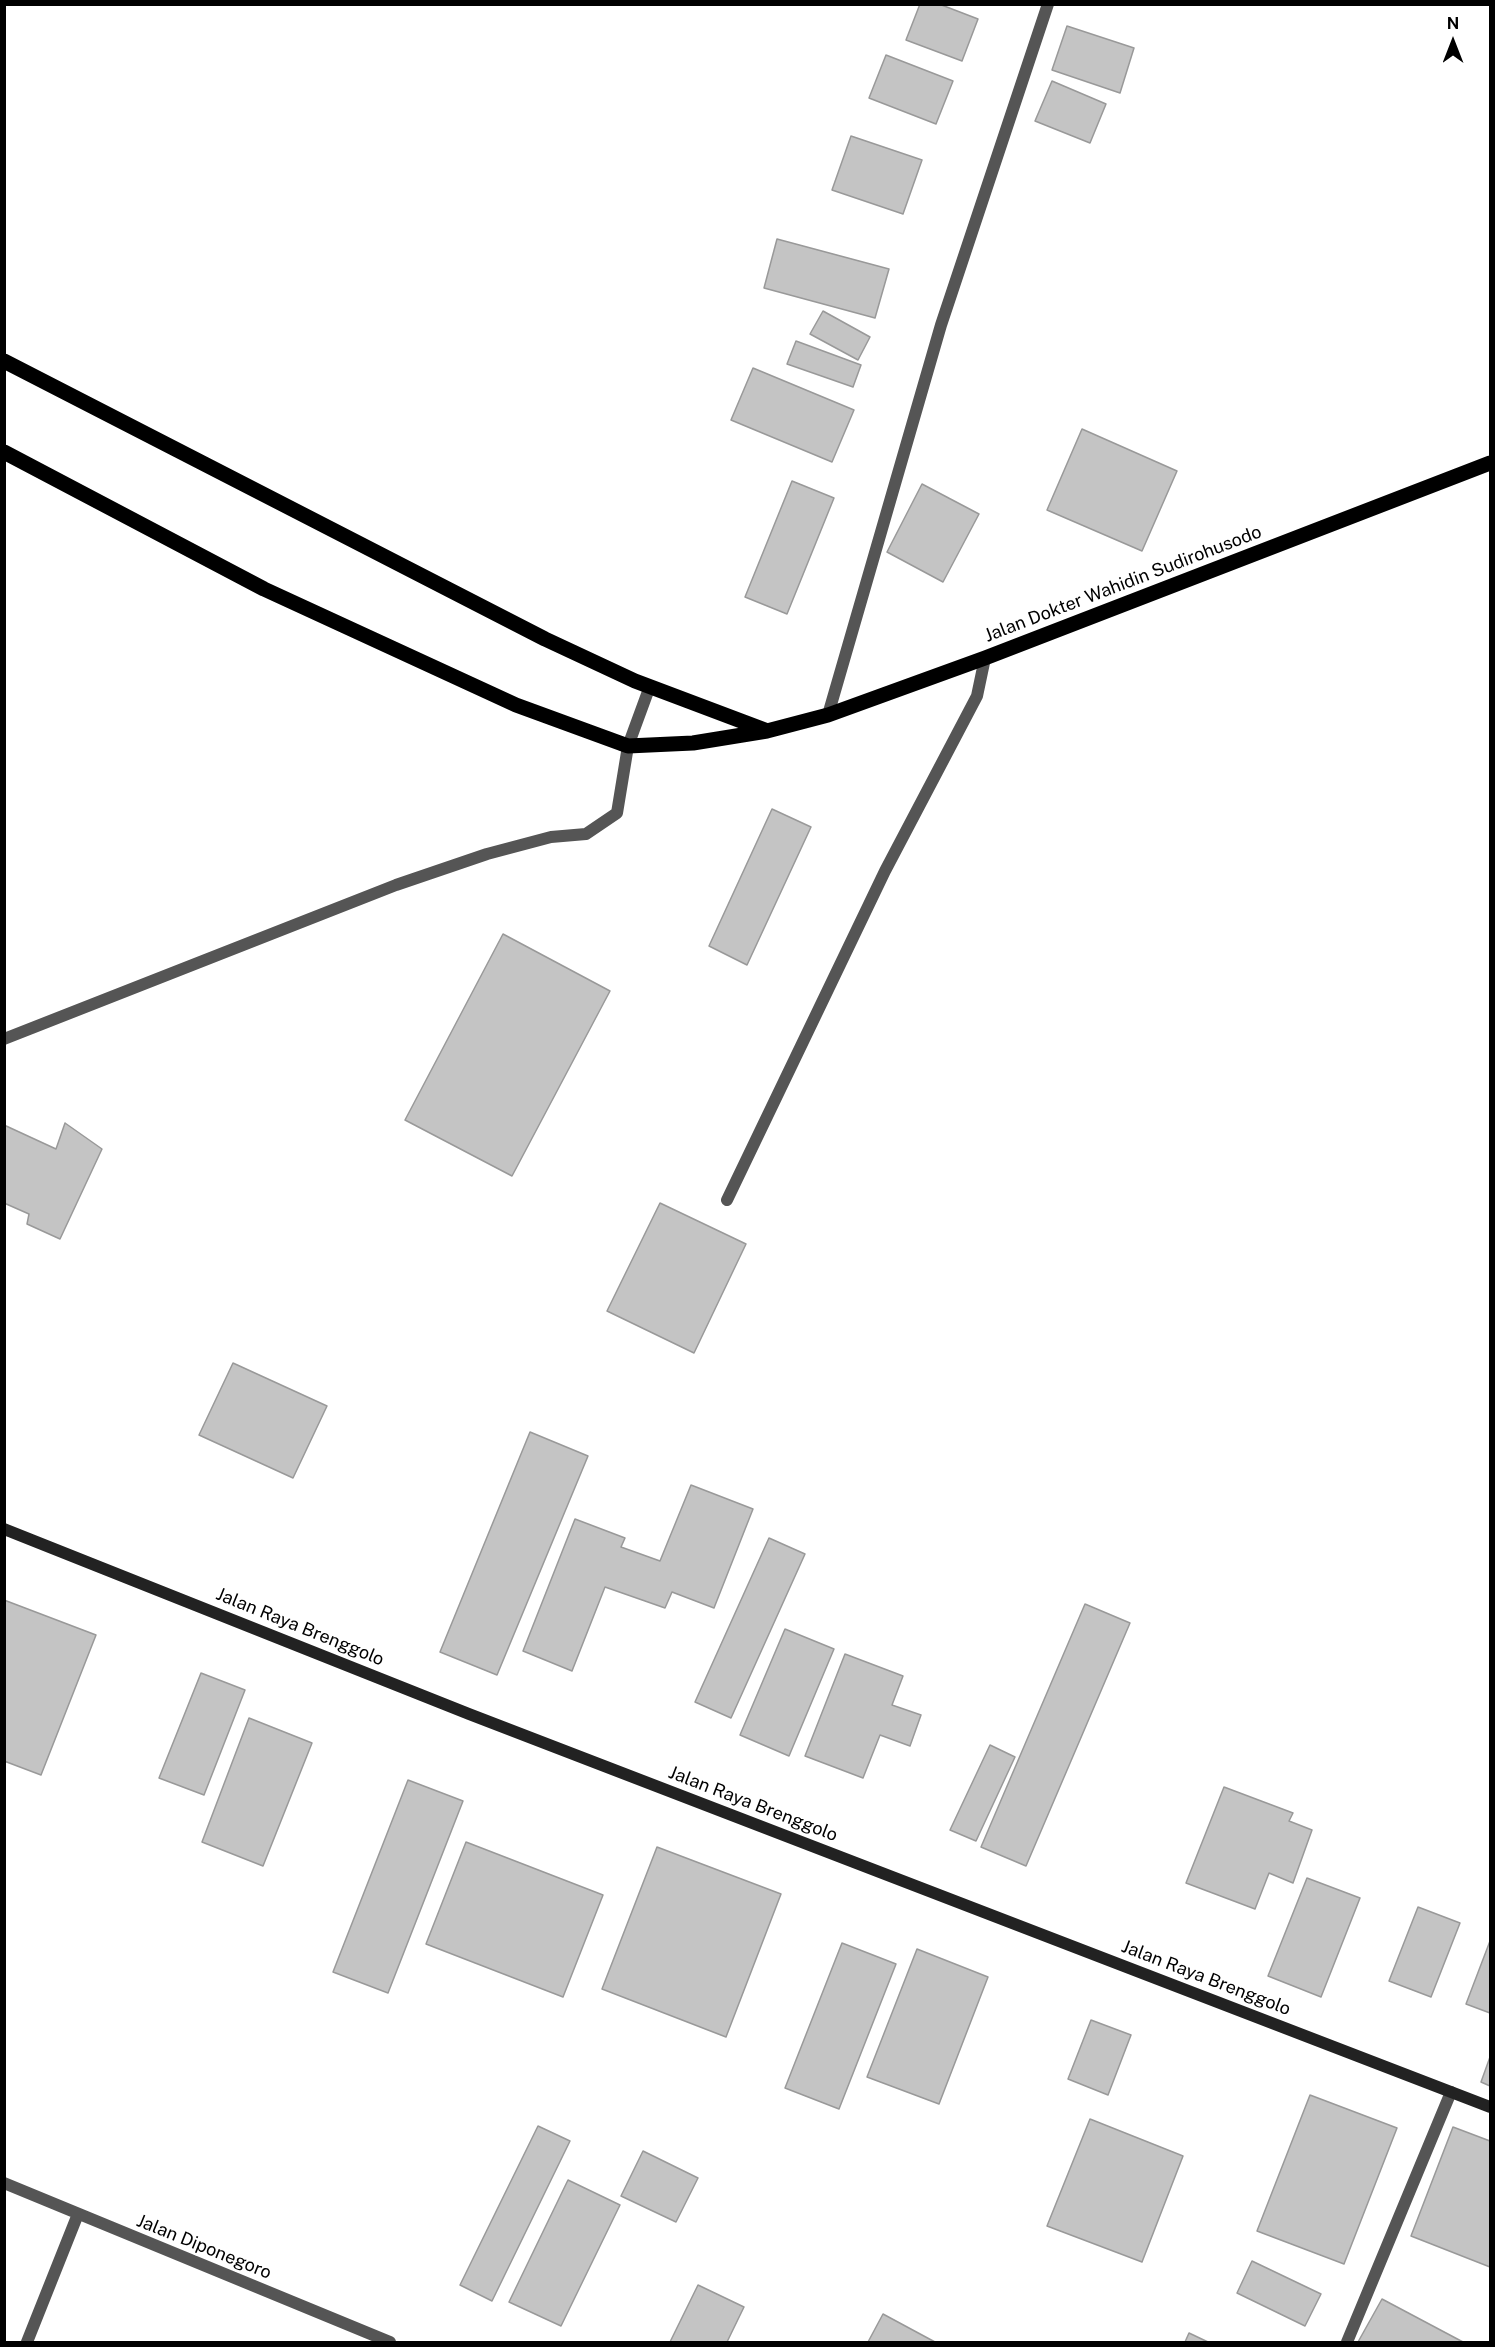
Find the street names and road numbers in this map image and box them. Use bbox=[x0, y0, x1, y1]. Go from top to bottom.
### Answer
street label: Jalan Dokter Wahidin Sudirohusodo bbox=[981, 521, 1265, 647]
street label: Jalan Raya Brenggolo bbox=[213, 1583, 387, 1671]
street label: Jalan Raya Brenggolo bbox=[665, 1762, 841, 1846]
street label: Jalan Raya Brenggolo bbox=[1118, 1936, 1294, 2020]
street label: Jalan Diponegoro bbox=[133, 2210, 275, 2284]

